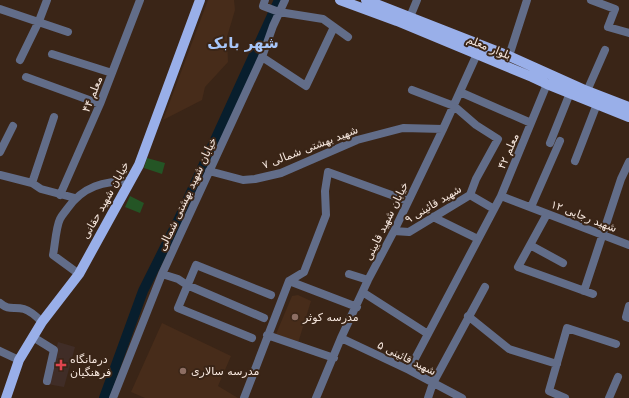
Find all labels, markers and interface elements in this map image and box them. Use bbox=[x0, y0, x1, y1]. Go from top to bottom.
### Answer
street label: بلوار معلم bbox=[465, 33, 513, 62]
district label: شهر بابک bbox=[207, 34, 279, 52]
street label: معلم ۴۴ bbox=[79, 74, 106, 114]
street label: شهید بهشتی شمالی ۷ bbox=[260, 123, 360, 172]
street label: معلم ۴۲ bbox=[495, 131, 522, 171]
street label: خیابان شهید بهشتی شمالی bbox=[155, 135, 219, 253]
street label: خیابان شهید حقانی bbox=[79, 159, 132, 241]
street label: خیابان شهید قایینی bbox=[362, 180, 411, 263]
street label: شهید قائینی ۹ bbox=[403, 182, 464, 226]
street label: شهید رجایی ۱۲ bbox=[549, 198, 619, 235]
place label: مدرسه کوثر bbox=[302, 311, 359, 324]
marker: مدرسه کوثر bbox=[290, 312, 300, 322]
street label: شهید قائینی ۵ bbox=[375, 339, 438, 378]
place label: درمانگاه فرهنگیان bbox=[70, 353, 111, 379]
marker: درمانگاه فرهنگیان bbox=[55, 359, 67, 371]
place label: مدرسه سالاری bbox=[191, 365, 259, 378]
marker: مدرسه سالاری bbox=[178, 366, 188, 376]

